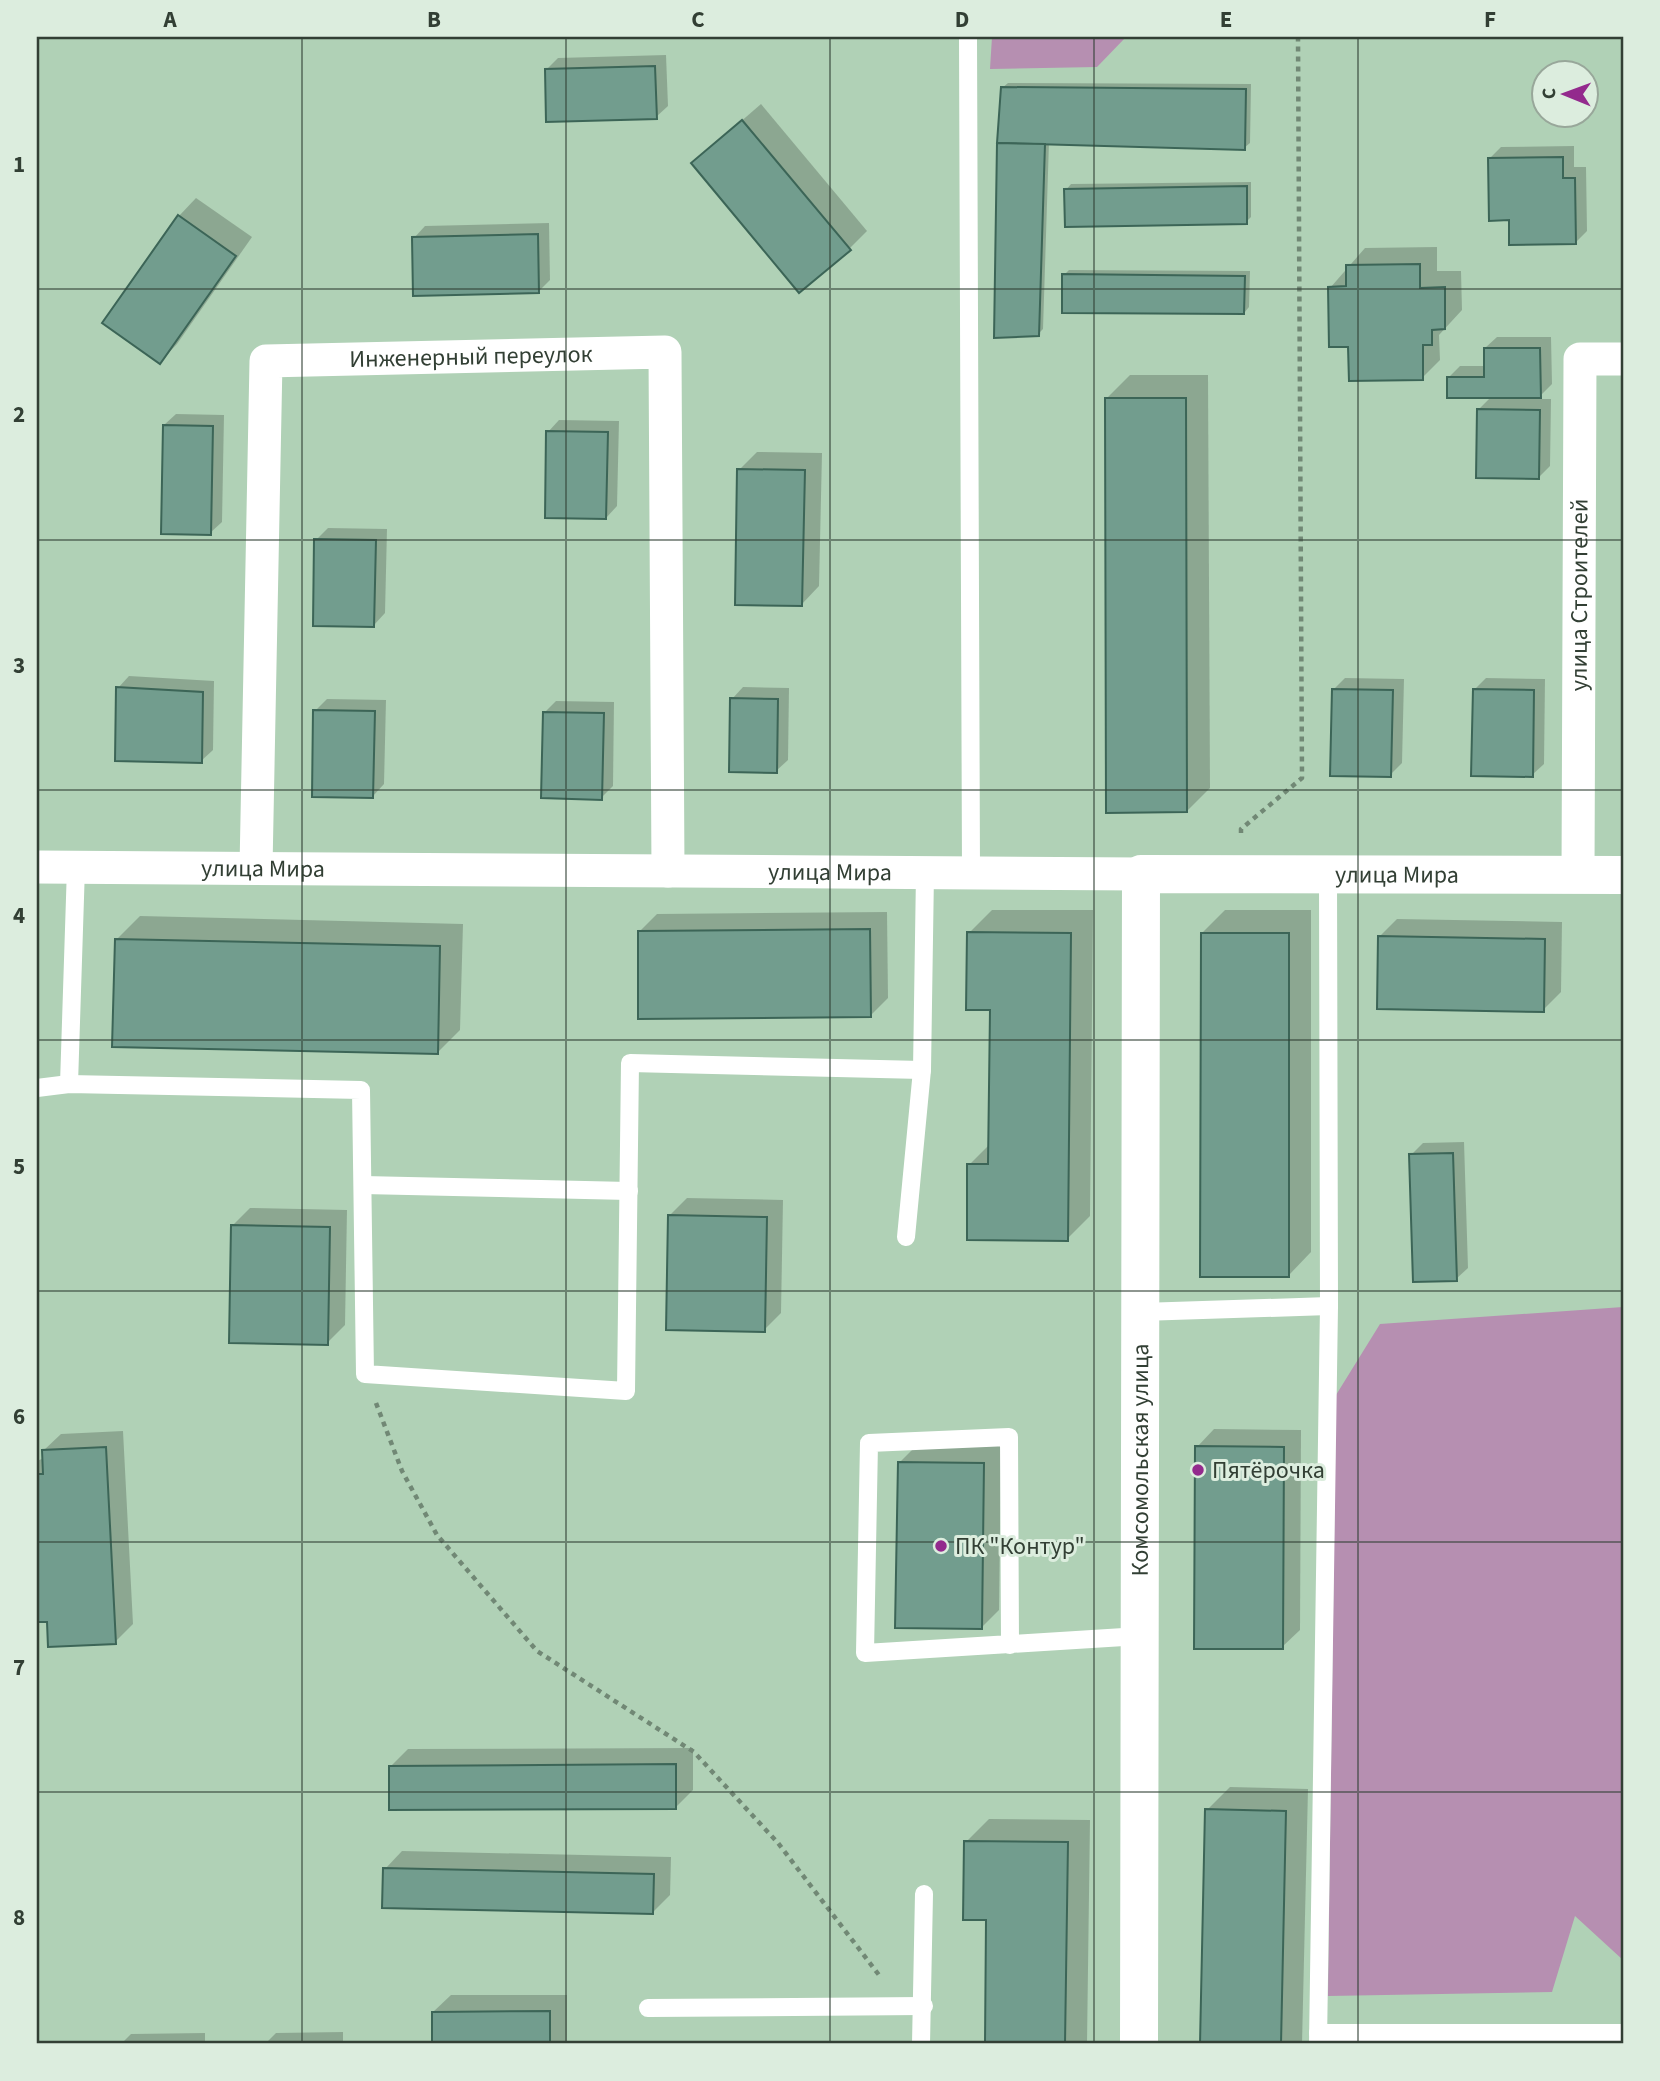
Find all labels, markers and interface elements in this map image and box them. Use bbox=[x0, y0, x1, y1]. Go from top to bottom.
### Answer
text: A bbox=[162, 3, 177, 36]
text: B bbox=[427, 3, 441, 36]
text: C bbox=[691, 3, 705, 36]
text: D bbox=[955, 3, 969, 36]
text: E bbox=[1220, 3, 1232, 36]
text: F bbox=[1484, 3, 1496, 36]
north arrow bbox=[1530, 60, 1600, 130]
text: С bbox=[1536, 88, 1563, 99]
text: 1 bbox=[13, 148, 25, 181]
street label: Инженерный переулок bbox=[349, 337, 593, 377]
text: 2 bbox=[13, 398, 25, 431]
street label: улица Строителей bbox=[1562, 499, 1597, 691]
text: 3 bbox=[13, 649, 25, 682]
street label: улица Мира bbox=[201, 851, 325, 887]
street label: улица Мира bbox=[768, 855, 892, 890]
street label: улица Мира bbox=[1335, 857, 1459, 893]
text: 4 bbox=[13, 899, 25, 932]
text: 5 bbox=[13, 1150, 25, 1183]
street label: Комсомольская улица bbox=[1123, 1343, 1158, 1577]
text: 6 bbox=[13, 1400, 25, 1433]
place label: Пятёрочка bbox=[1212, 1453, 1325, 1488]
marker: Пятёрочка bbox=[1190, 1462, 1206, 1478]
place label: ПК "Контур" bbox=[955, 1529, 1085, 1564]
marker: ПК "Контур" bbox=[933, 1538, 949, 1554]
text: 7 bbox=[13, 1651, 25, 1684]
text: 8 bbox=[13, 1901, 25, 1934]

